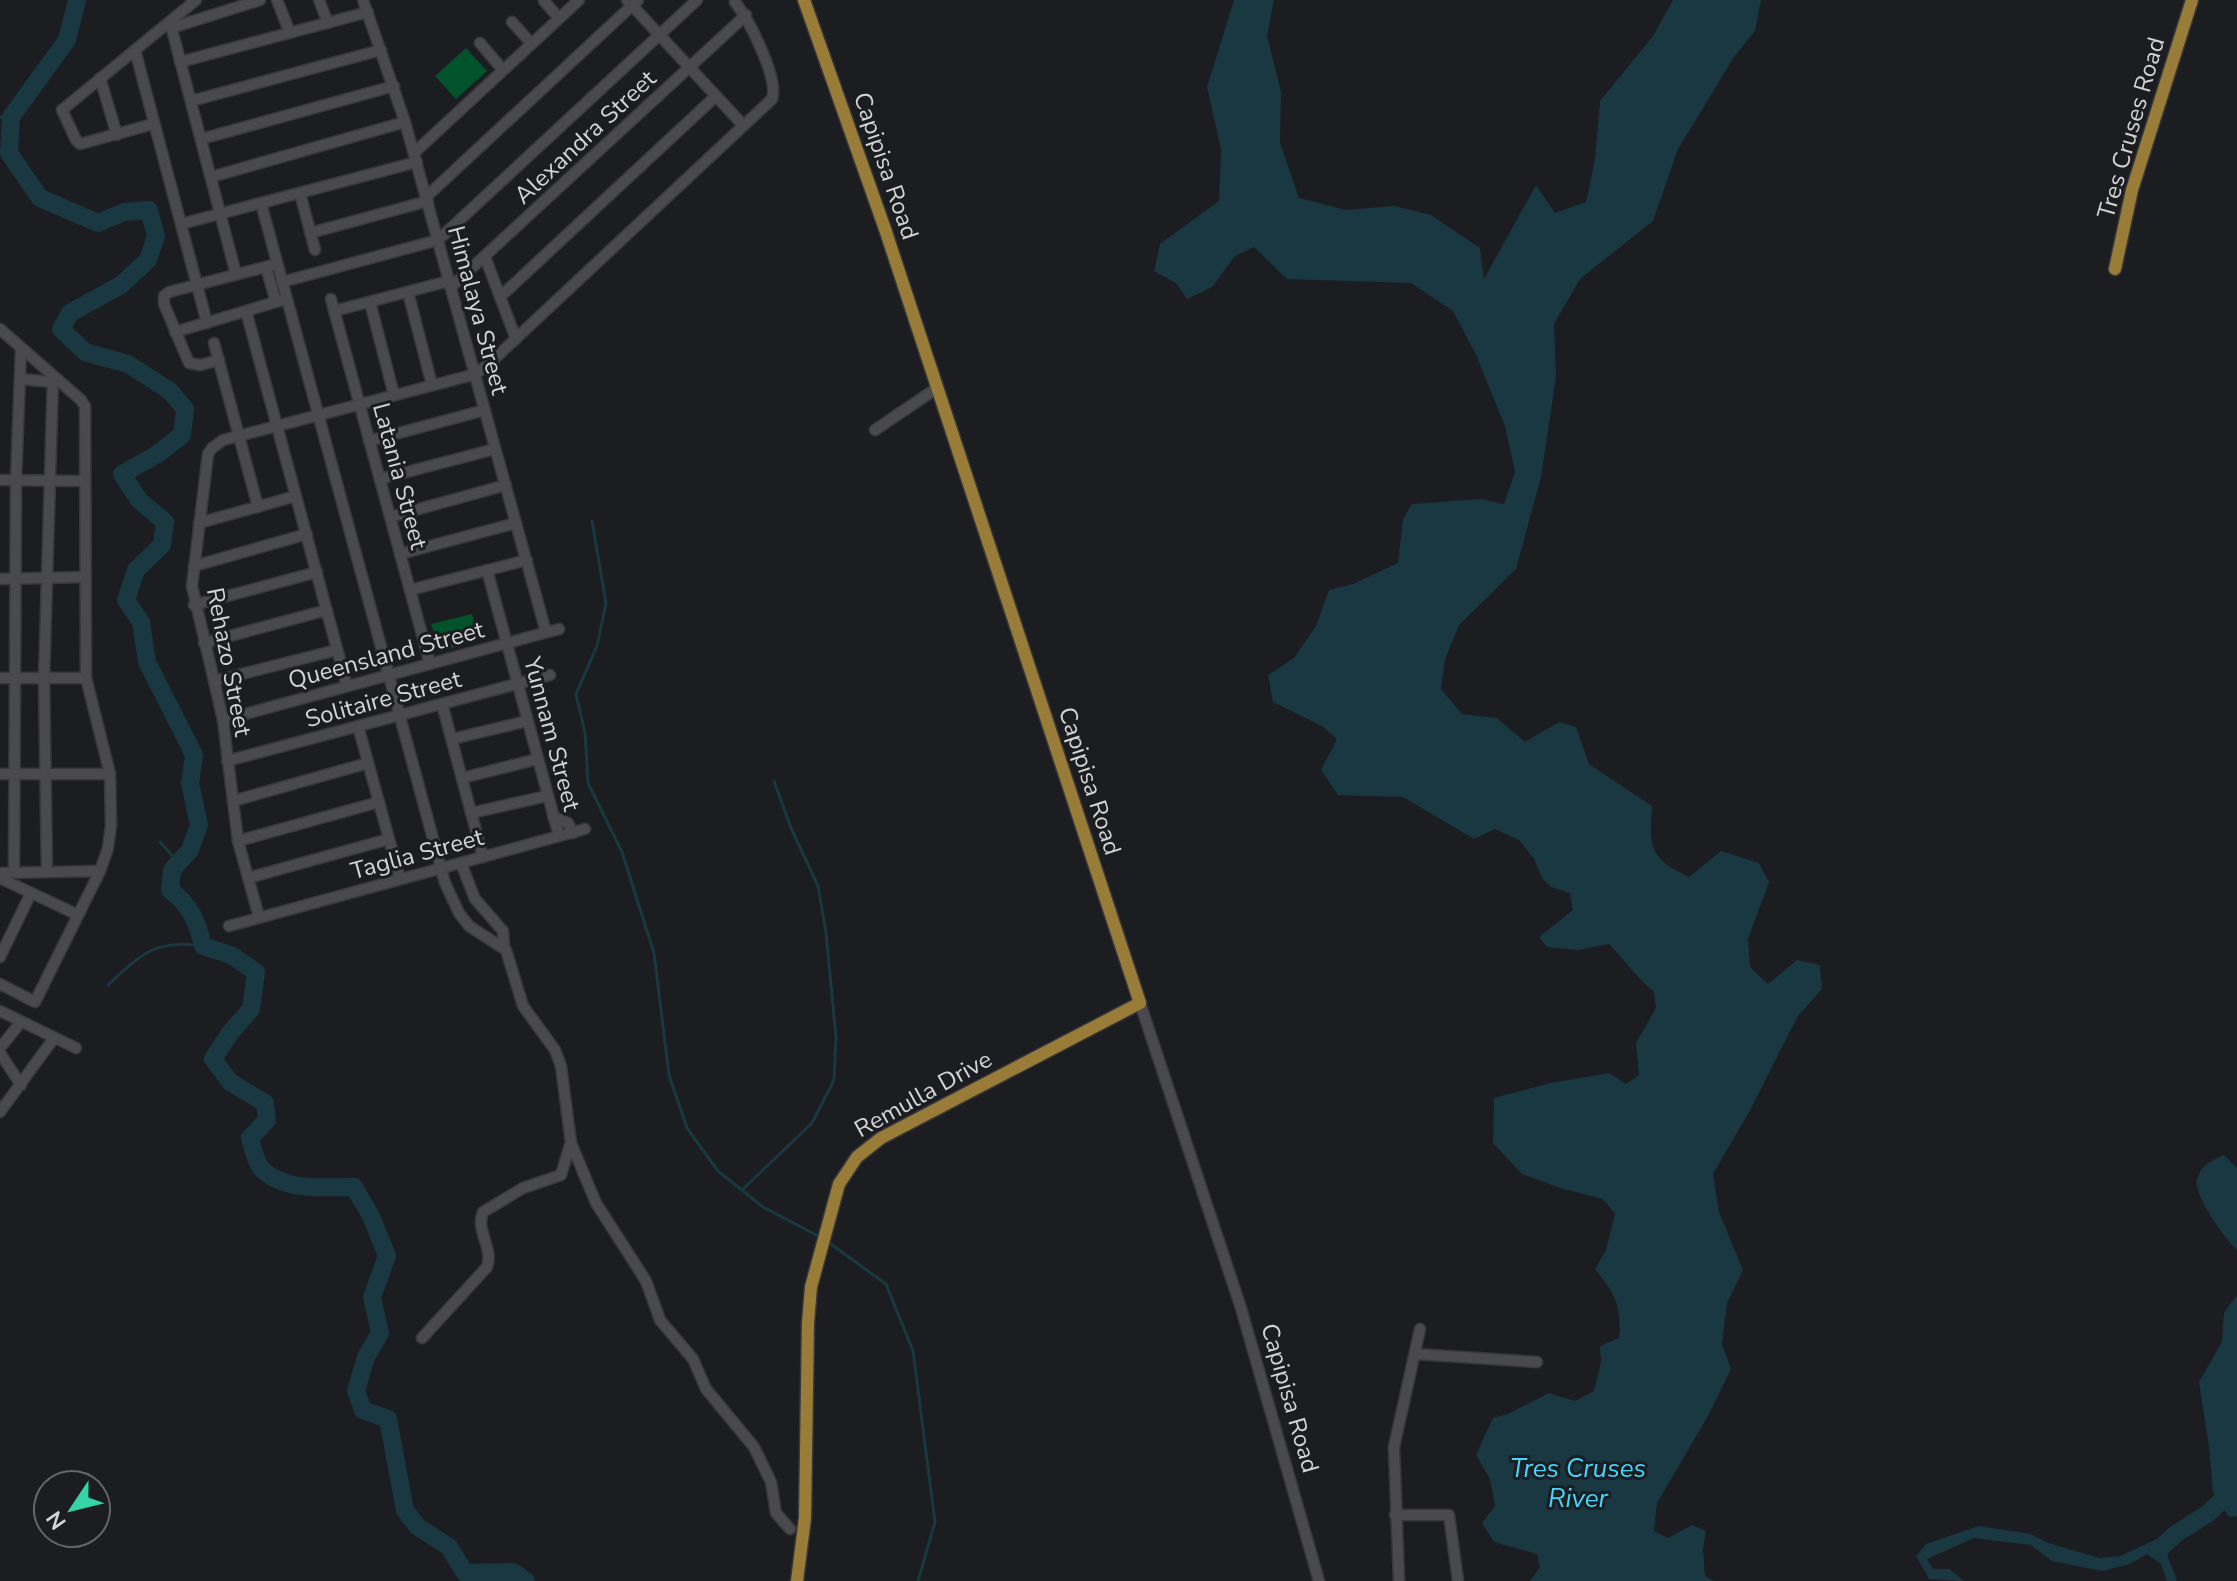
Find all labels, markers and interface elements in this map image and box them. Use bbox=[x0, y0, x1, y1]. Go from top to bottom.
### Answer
street label: Tres Cruses Road bbox=[2090, 33, 2172, 223]
street label: Alexandra Street bbox=[507, 63, 663, 211]
street label: Capipisa Road bbox=[846, 88, 926, 244]
street label: Himalaya Street bbox=[440, 222, 516, 398]
street label: Latania Street bbox=[365, 399, 435, 553]
street label: Rehazo Street bbox=[199, 585, 259, 740]
street label: Queensland Street bbox=[284, 613, 488, 697]
street label: Yunnam Street bbox=[516, 652, 588, 815]
street label: Solitaire Street bbox=[301, 663, 465, 735]
street label: Capipisa Road bbox=[1051, 703, 1129, 859]
street label: Taglia Street bbox=[347, 821, 488, 887]
street label: Remulla Drive bbox=[849, 1043, 997, 1145]
street label: Capipisa Road bbox=[1253, 1320, 1327, 1476]
water label: Tres Cruses River bbox=[1510, 1451, 1646, 1516]
north arrow bbox=[32, 1469, 112, 1549]
text: N bbox=[39, 1505, 73, 1535]

